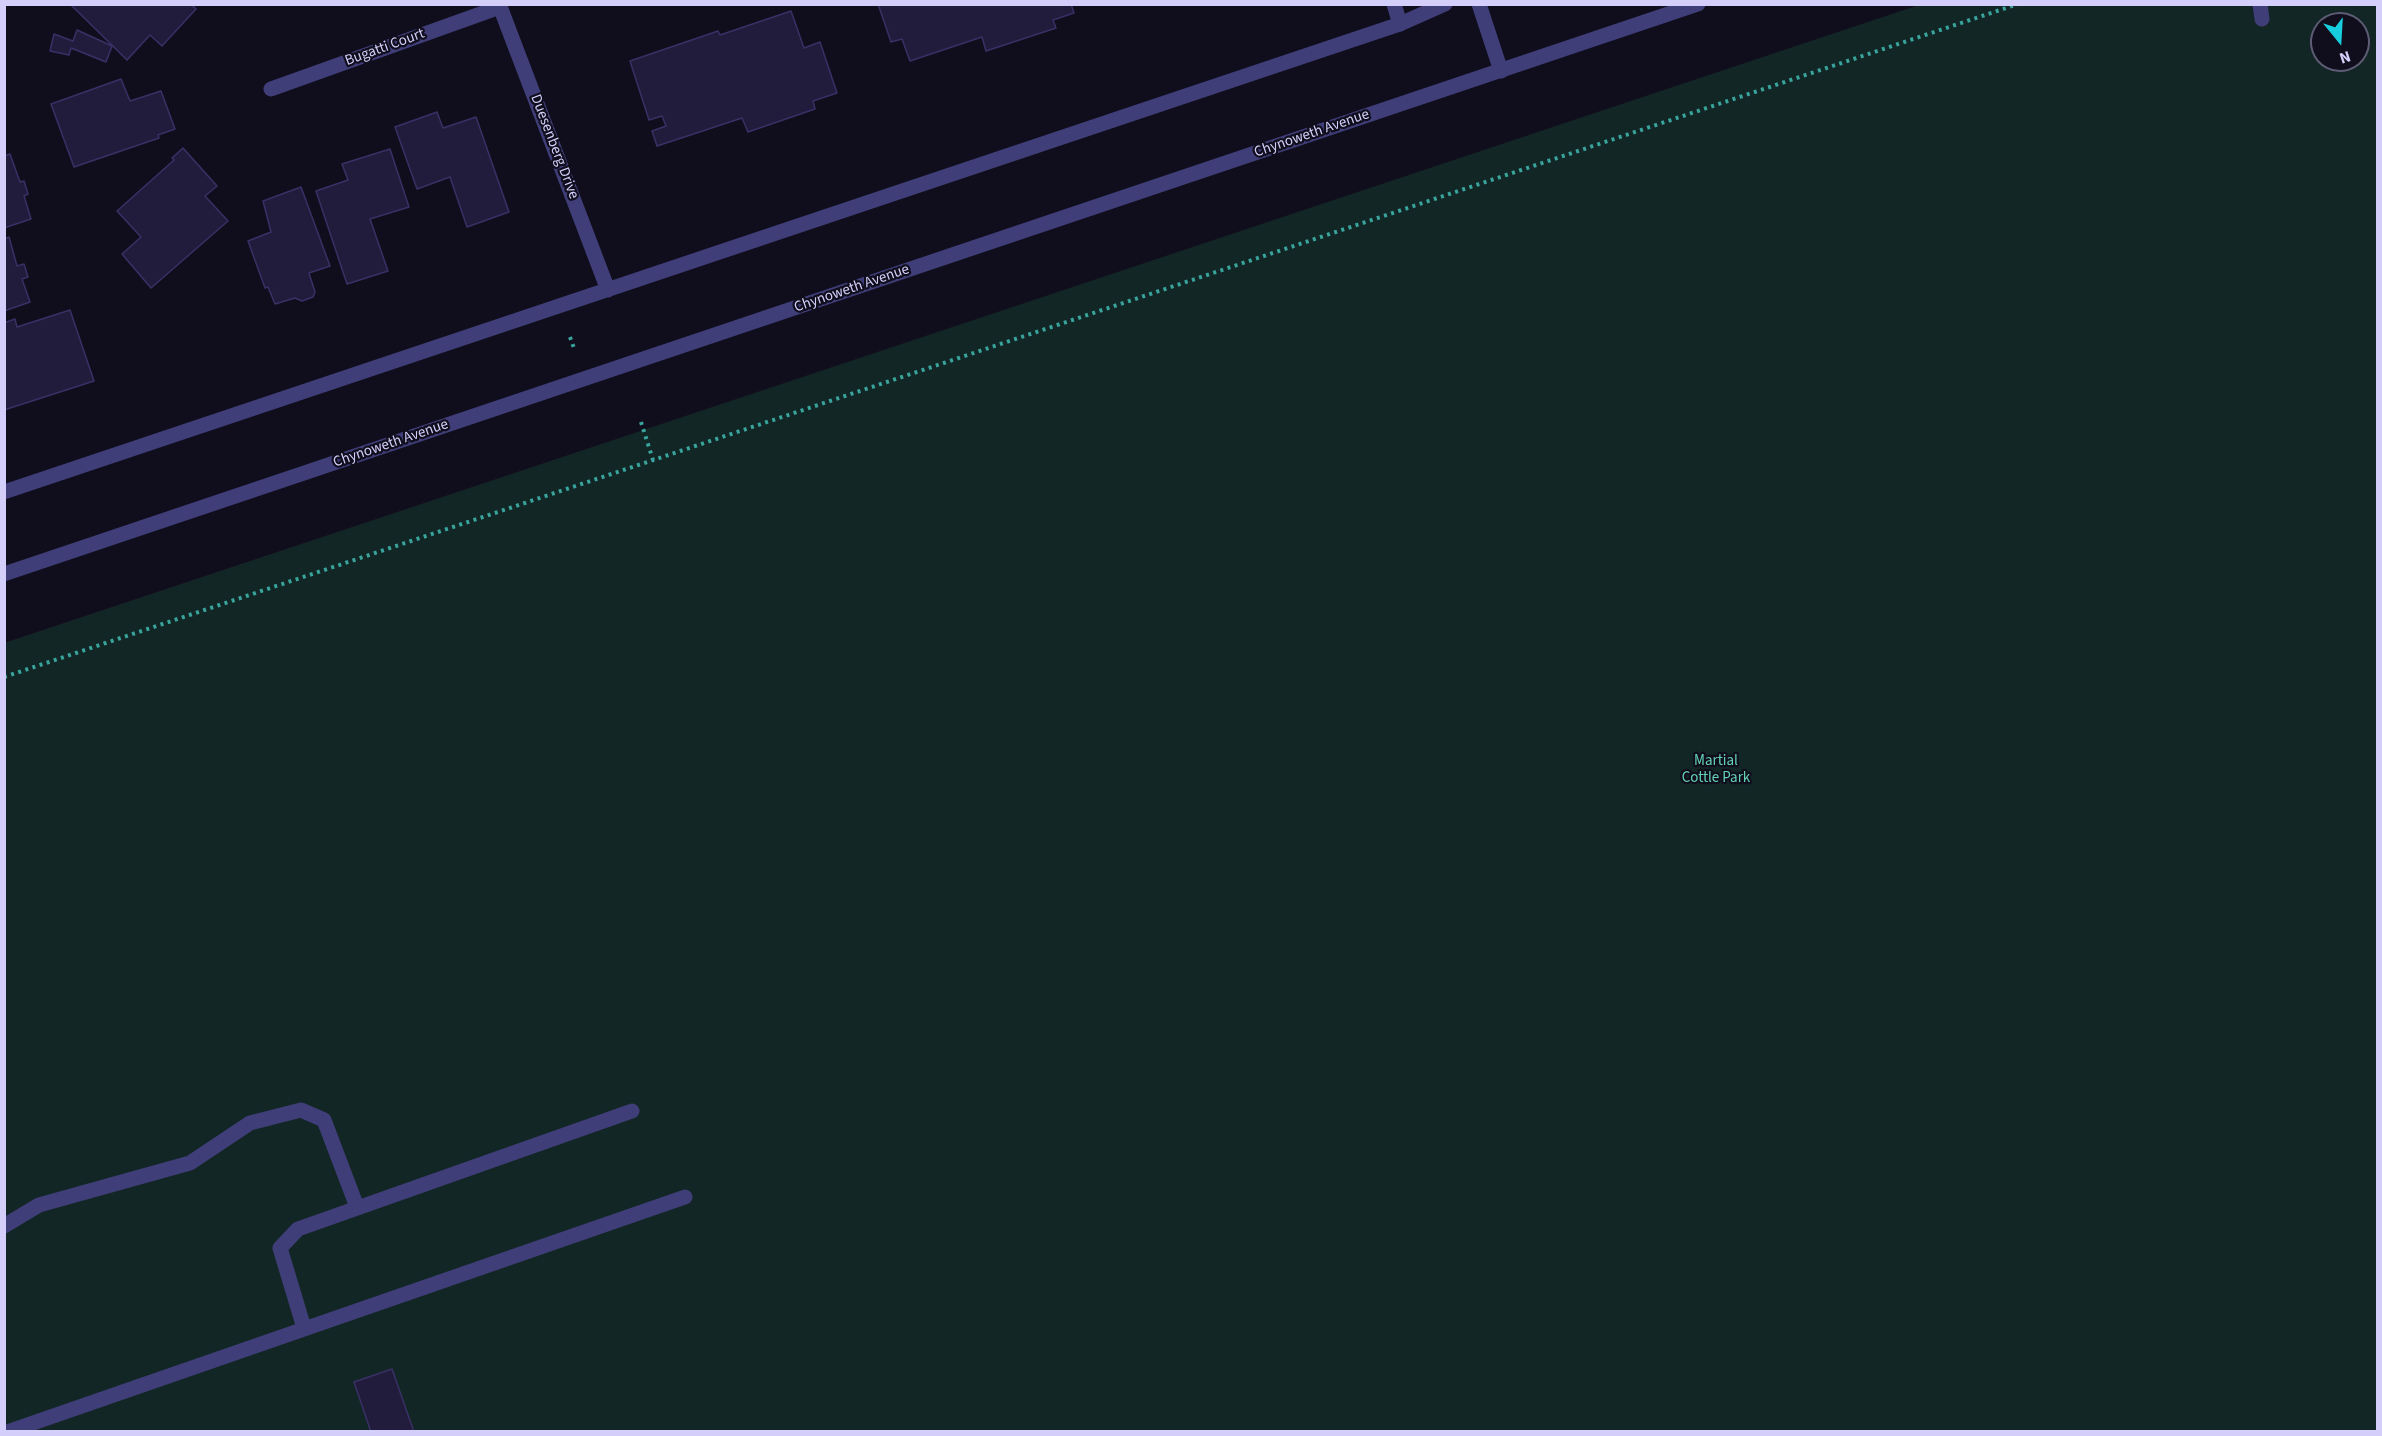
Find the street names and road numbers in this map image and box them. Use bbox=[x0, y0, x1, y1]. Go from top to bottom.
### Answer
street label: Bugatti Court bbox=[343, 25, 427, 71]
street label: Duesenberg Drive bbox=[526, 92, 582, 202]
street label: Chynoweth Avenue bbox=[1252, 106, 1372, 162]
street label: Chynoweth Avenue bbox=[792, 261, 912, 317]
street label: Chynoweth Avenue bbox=[331, 416, 451, 472]

